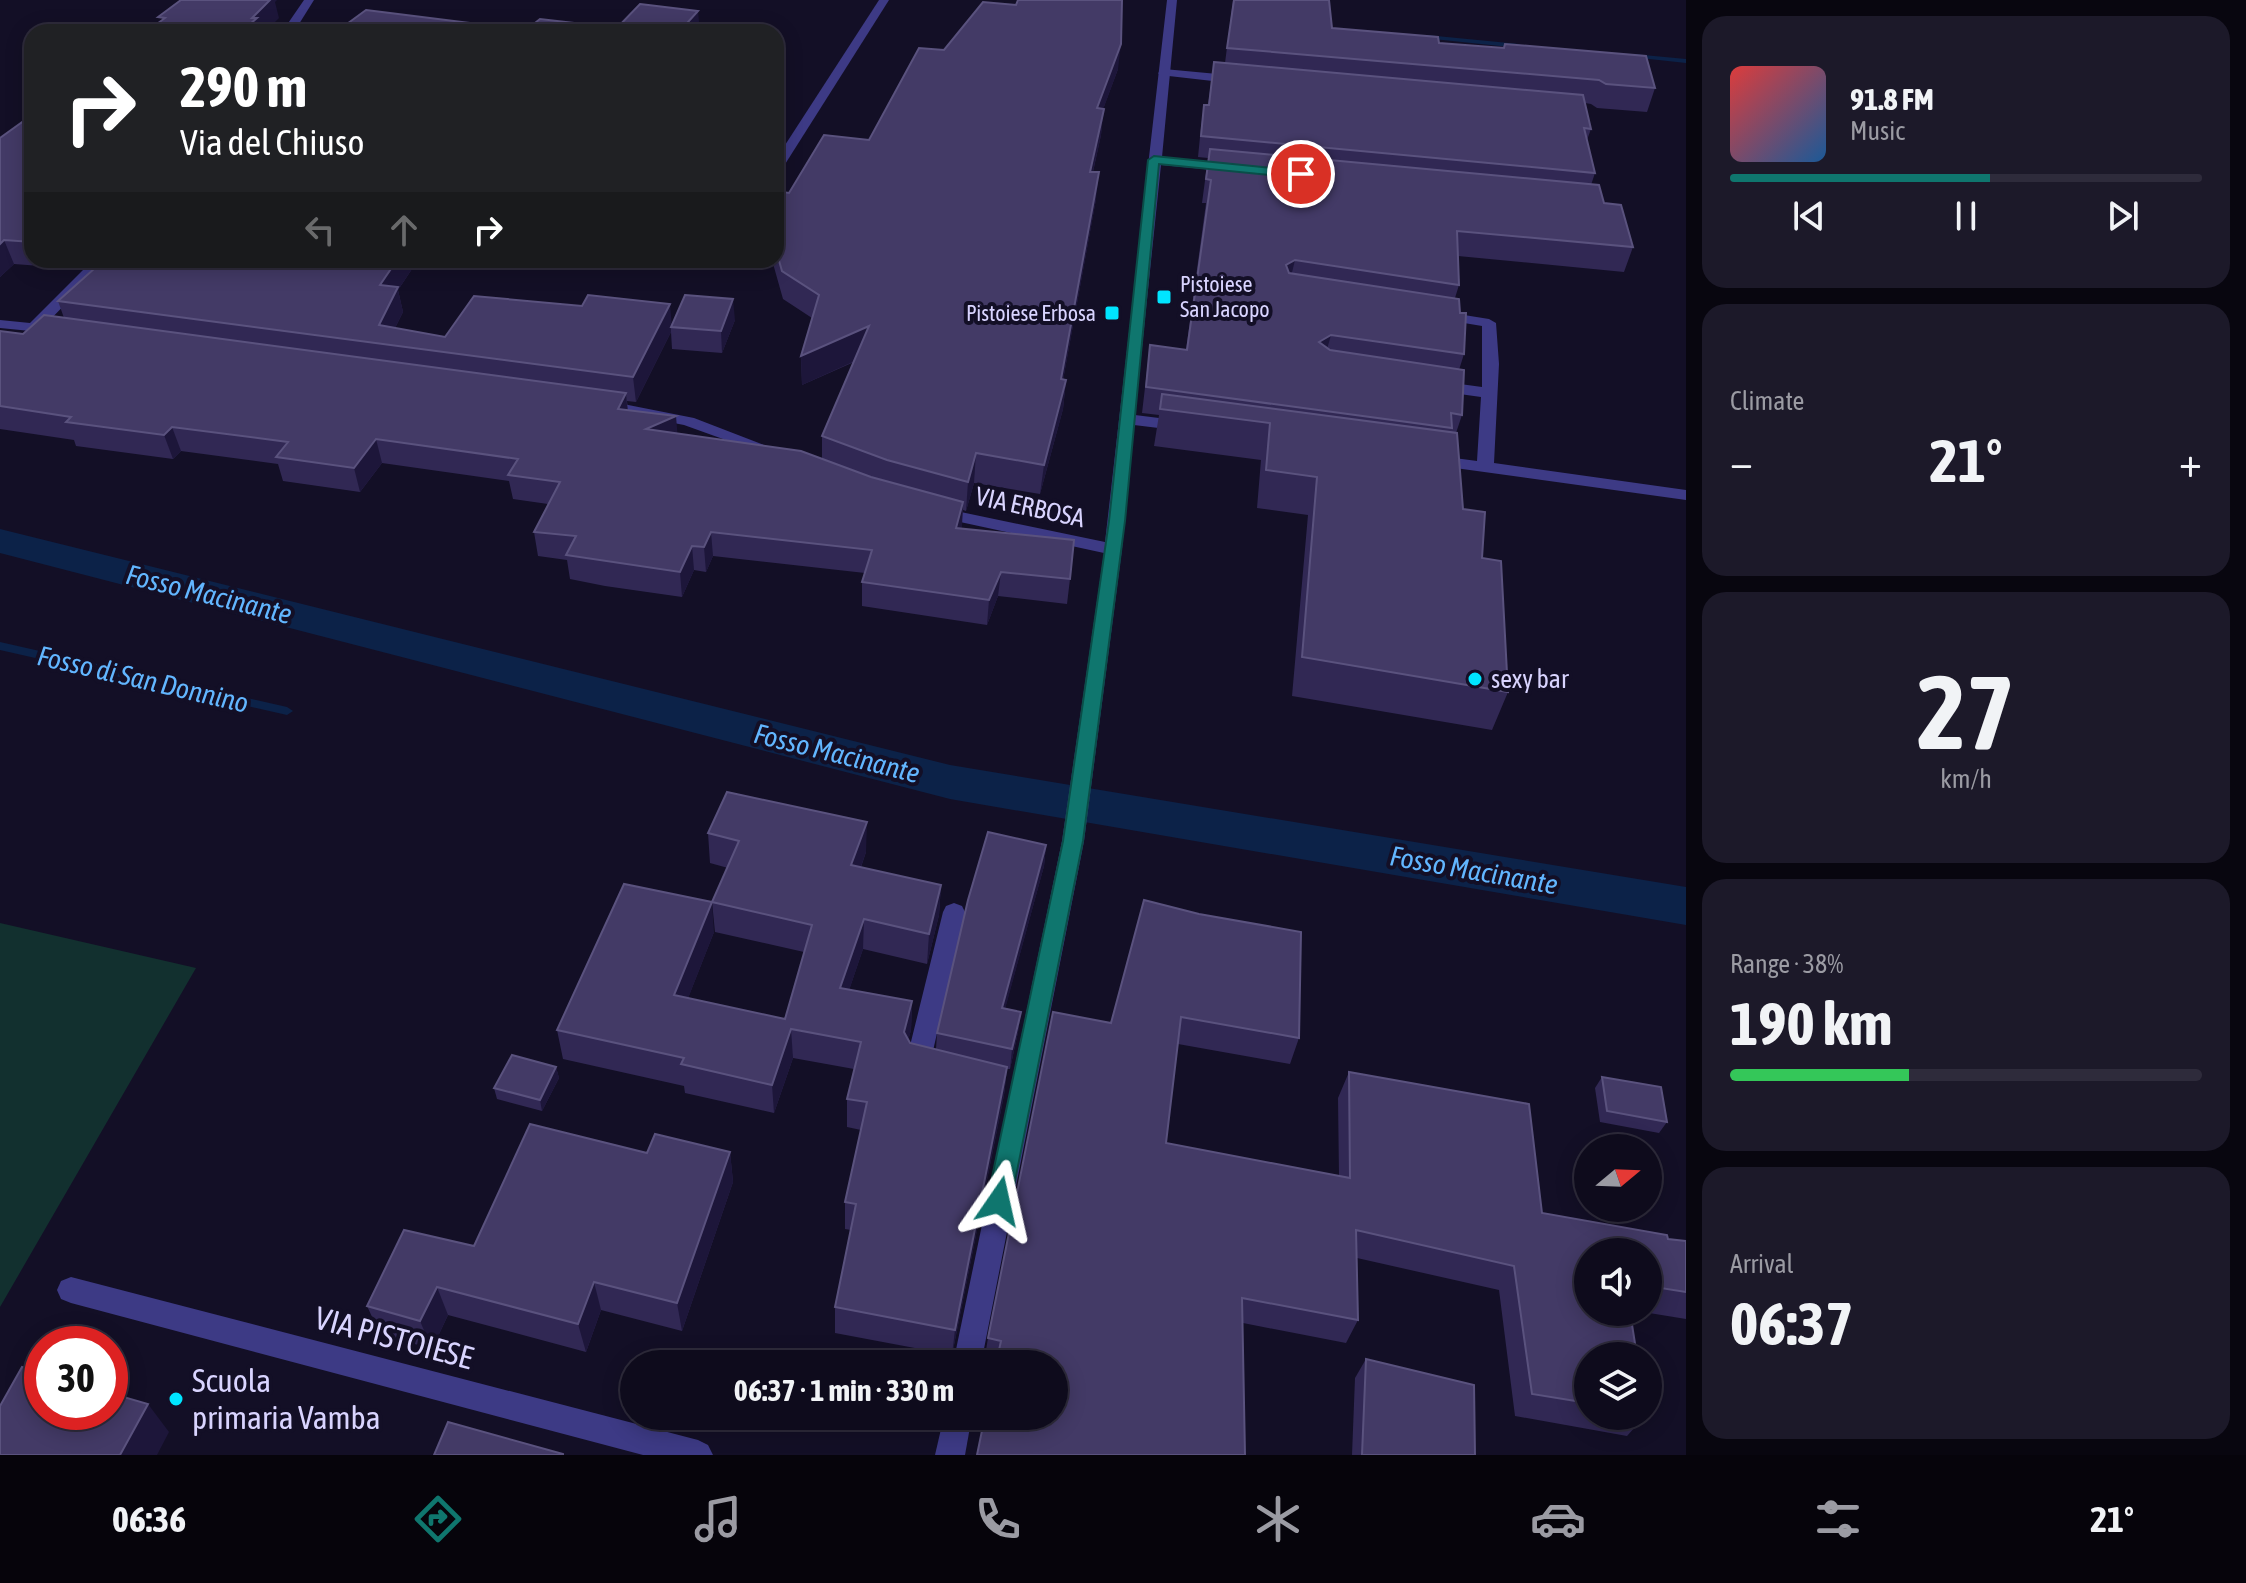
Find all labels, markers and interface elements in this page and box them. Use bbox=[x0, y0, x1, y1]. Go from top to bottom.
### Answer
text: 290 m bbox=[180, 55, 307, 119]
icon: right bbox=[48, 56, 152, 160]
text: 91.8 FM bbox=[1850, 82, 1934, 116]
text: Music bbox=[1850, 116, 1905, 146]
text: Via del Chiuso bbox=[180, 121, 364, 163]
pin bbox=[1267, 140, 1335, 208]
icon: arrive bbox=[1279, 152, 1323, 196]
icon: previous bbox=[1787, 194, 1831, 238]
icon: pause bbox=[1944, 194, 1988, 238]
icon: next bbox=[2101, 194, 2145, 238]
icon: left bbox=[298, 208, 342, 252]
icon: ahead bbox=[382, 208, 426, 252]
icon: right bbox=[466, 208, 510, 252]
place label: Pistoiese San Jacopo bbox=[1180, 271, 1270, 322]
marker: Pistoiese San Jacopo bbox=[1155, 288, 1173, 306]
place label: Pistoiese Erbosa bbox=[966, 300, 1096, 326]
marker: Pistoiese Erbosa bbox=[1103, 304, 1121, 322]
text: Climate bbox=[1730, 386, 1804, 416]
text: 21° bbox=[1930, 426, 2002, 495]
text: − bbox=[1730, 436, 1753, 486]
text: + bbox=[2179, 436, 2202, 486]
street label: VIA ERBOSA bbox=[973, 481, 1088, 533]
water label: Fosso Macinante bbox=[123, 558, 295, 630]
water label: Fosso di San Donnino bbox=[34, 639, 252, 719]
text: 27 bbox=[1917, 652, 2015, 771]
place label: sexy bar bbox=[1491, 664, 1569, 694]
marker: sexy bar bbox=[1466, 670, 1484, 688]
water label: Fosso Macinante bbox=[751, 717, 923, 789]
text: km/h bbox=[1940, 764, 1992, 794]
water label: Fosso Macinante bbox=[1388, 839, 1560, 901]
text: Range · 38% bbox=[1730, 949, 1843, 979]
text: 190 km bbox=[1730, 989, 1892, 1058]
north arrow bbox=[1574, 1134, 1662, 1222]
map controls bbox=[1574, 1134, 1662, 1430]
position arrow bbox=[957, 1159, 1041, 1243]
button: sound bbox=[1574, 1238, 1662, 1326]
text: Arrival bbox=[1730, 1249, 1794, 1279]
text: 06:37 bbox=[1730, 1289, 1853, 1358]
street label: VIA PISTOIESE bbox=[311, 1299, 478, 1376]
speed limit sign: 30 bbox=[24, 1326, 128, 1430]
button: layers bbox=[1574, 1342, 1662, 1430]
place label: Scuola primaria Vamba bbox=[192, 1362, 381, 1436]
text: 06:37 · 1 min · 330 m bbox=[734, 1373, 954, 1407]
marker: Scuola primaria Vamba bbox=[167, 1390, 185, 1408]
icon: directions bbox=[410, 1491, 466, 1547]
icon: music bbox=[690, 1491, 746, 1547]
icon: phone bbox=[970, 1491, 1026, 1547]
icon: climate bbox=[1250, 1491, 1306, 1547]
icon: car bbox=[1530, 1491, 1586, 1547]
icon: filters bbox=[1810, 1491, 1866, 1547]
text: 06:36 bbox=[112, 1498, 186, 1540]
text: 21° bbox=[2090, 1498, 2134, 1540]

